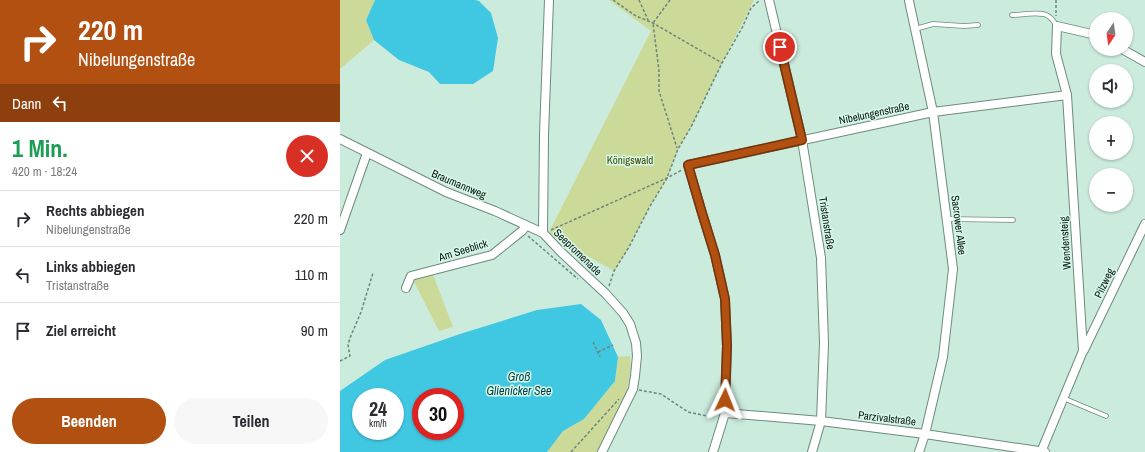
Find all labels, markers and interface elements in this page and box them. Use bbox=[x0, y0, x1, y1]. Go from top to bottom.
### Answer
text: 220 m bbox=[78, 11, 143, 49]
north arrow bbox=[1089, 12, 1133, 56]
map controls bbox=[1089, 12, 1133, 212]
icon: right bbox=[12, 16, 64, 68]
pin bbox=[763, 30, 797, 64]
icon: arrive bbox=[769, 36, 791, 58]
text: Nibelungenstraße bbox=[78, 47, 195, 72]
button: sound bbox=[1089, 64, 1133, 108]
icon: left bbox=[49, 92, 71, 114]
text: Dann bbox=[12, 93, 41, 114]
street label: Nibelungenstraße bbox=[837, 99, 911, 127]
button: + bbox=[1089, 116, 1133, 160]
text: 1 Min. bbox=[12, 132, 68, 164]
button: close bbox=[286, 135, 328, 177]
park label: Königswald bbox=[607, 153, 653, 167]
text: 420 m · 18:24 bbox=[12, 163, 77, 180]
street label: Braumannweg bbox=[429, 166, 489, 202]
button: − bbox=[1089, 168, 1133, 212]
street label: Sacrower Allee bbox=[948, 194, 970, 256]
street label: Tristanstraße bbox=[816, 196, 838, 250]
text: Rechts abbiegen bbox=[46, 200, 144, 221]
icon: right bbox=[12, 208, 34, 230]
text: 220 m bbox=[294, 208, 328, 229]
street label: Wendensteig bbox=[1056, 216, 1074, 270]
text: Nibelungenstraße bbox=[46, 221, 131, 238]
street label: Seepromenade bbox=[551, 226, 605, 278]
street label: Am Seeblick bbox=[436, 236, 490, 264]
text: Links abbiegen bbox=[46, 256, 136, 277]
icon: left bbox=[12, 264, 34, 286]
text: 110 m bbox=[295, 264, 328, 285]
street label: Pilzweg bbox=[1091, 266, 1117, 300]
text: Tristanstraße bbox=[46, 277, 109, 294]
icon: arrive bbox=[12, 320, 34, 342]
text: Ziel erreicht bbox=[46, 320, 116, 341]
text: 90 m bbox=[301, 320, 328, 341]
water label: Groß Glienicker See bbox=[486, 369, 552, 399]
position arrow bbox=[704, 379, 746, 421]
speed limit sign: 30 bbox=[412, 388, 464, 440]
text: 24 bbox=[369, 395, 387, 422]
button: Beenden bbox=[12, 398, 166, 444]
button: Teilen bbox=[174, 398, 328, 444]
street label: Parzivalstraße bbox=[857, 408, 917, 428]
text: km/h bbox=[369, 417, 387, 430]

